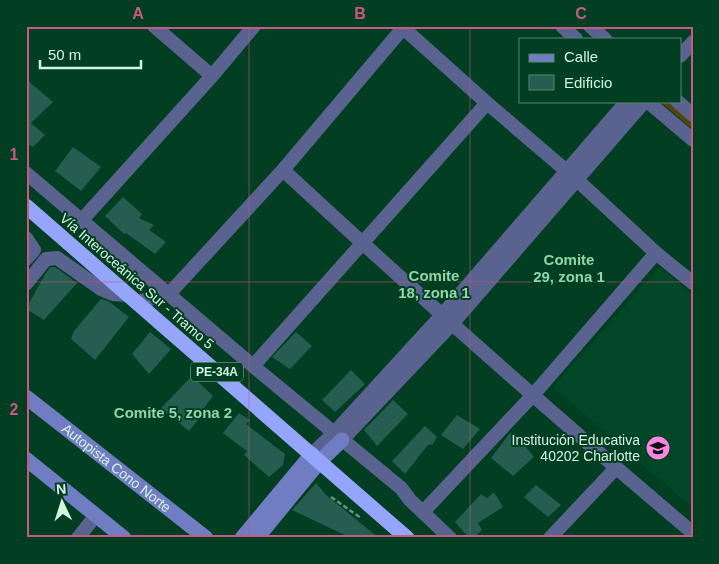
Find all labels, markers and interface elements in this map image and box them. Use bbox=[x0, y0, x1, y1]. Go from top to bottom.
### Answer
text: A bbox=[132, 5, 144, 22]
text: B bbox=[354, 5, 366, 22]
text: C bbox=[575, 5, 587, 22]
scale bar bbox=[40, 38, 141, 70]
legend bbox=[519, 38, 682, 102]
text: 50 m bbox=[48, 46, 81, 63]
text: Calle bbox=[564, 48, 598, 65]
text: Edificio bbox=[564, 74, 612, 91]
text: 1 bbox=[10, 146, 19, 163]
street label: Vía Interoceánica Sur - Tramo 5 bbox=[57, 210, 217, 352]
district label: Comite 29, zona 1 bbox=[533, 251, 605, 285]
district label: Comite 18, zona 1 bbox=[398, 267, 470, 301]
road number: PE-34A bbox=[191, 362, 243, 382]
text: 2 bbox=[10, 401, 19, 418]
district label: Comite 5, zona 2 bbox=[114, 404, 232, 421]
street label: Autopista Cono Norte bbox=[58, 419, 174, 515]
place label: Institución Educativa 40202 Charlotte bbox=[512, 432, 640, 464]
school or university icon: Institución Educativa 40202 Charlotte bbox=[645, 435, 671, 461]
north arrow bbox=[38, 476, 88, 526]

